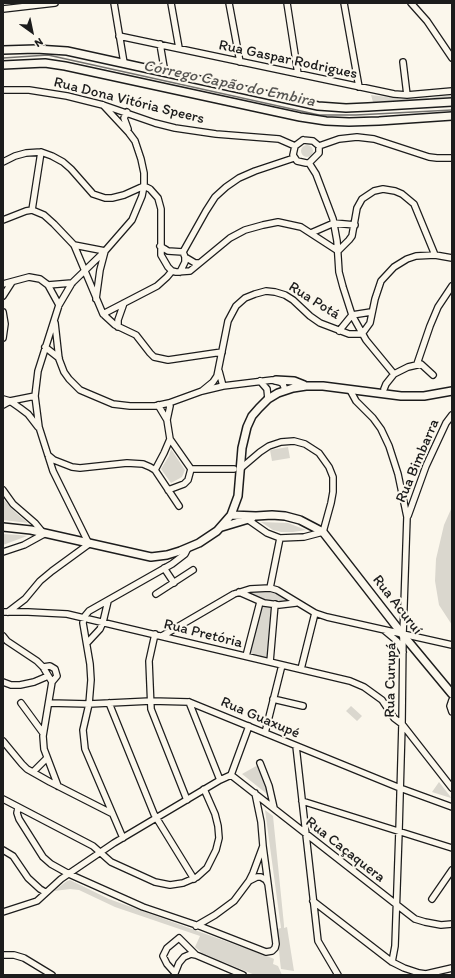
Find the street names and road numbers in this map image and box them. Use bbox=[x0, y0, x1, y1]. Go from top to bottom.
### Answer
street label: Rua Gaspar Rodrigues bbox=[217, 37, 359, 83]
street label: Rua Dona Vitória Speers bbox=[52, 74, 206, 128]
street label: Rua Potá bbox=[285, 278, 343, 324]
street label: Rua Bimbarra bbox=[392, 416, 444, 506]
street label: Rua Acuruí bbox=[368, 572, 426, 638]
street label: Rua Pretória bbox=[162, 616, 244, 652]
street label: Rua Curupá bbox=[381, 642, 401, 718]
street label: Rua Guaxupé bbox=[218, 693, 302, 743]
street label: Rua Caçaquera bbox=[302, 813, 388, 887]

